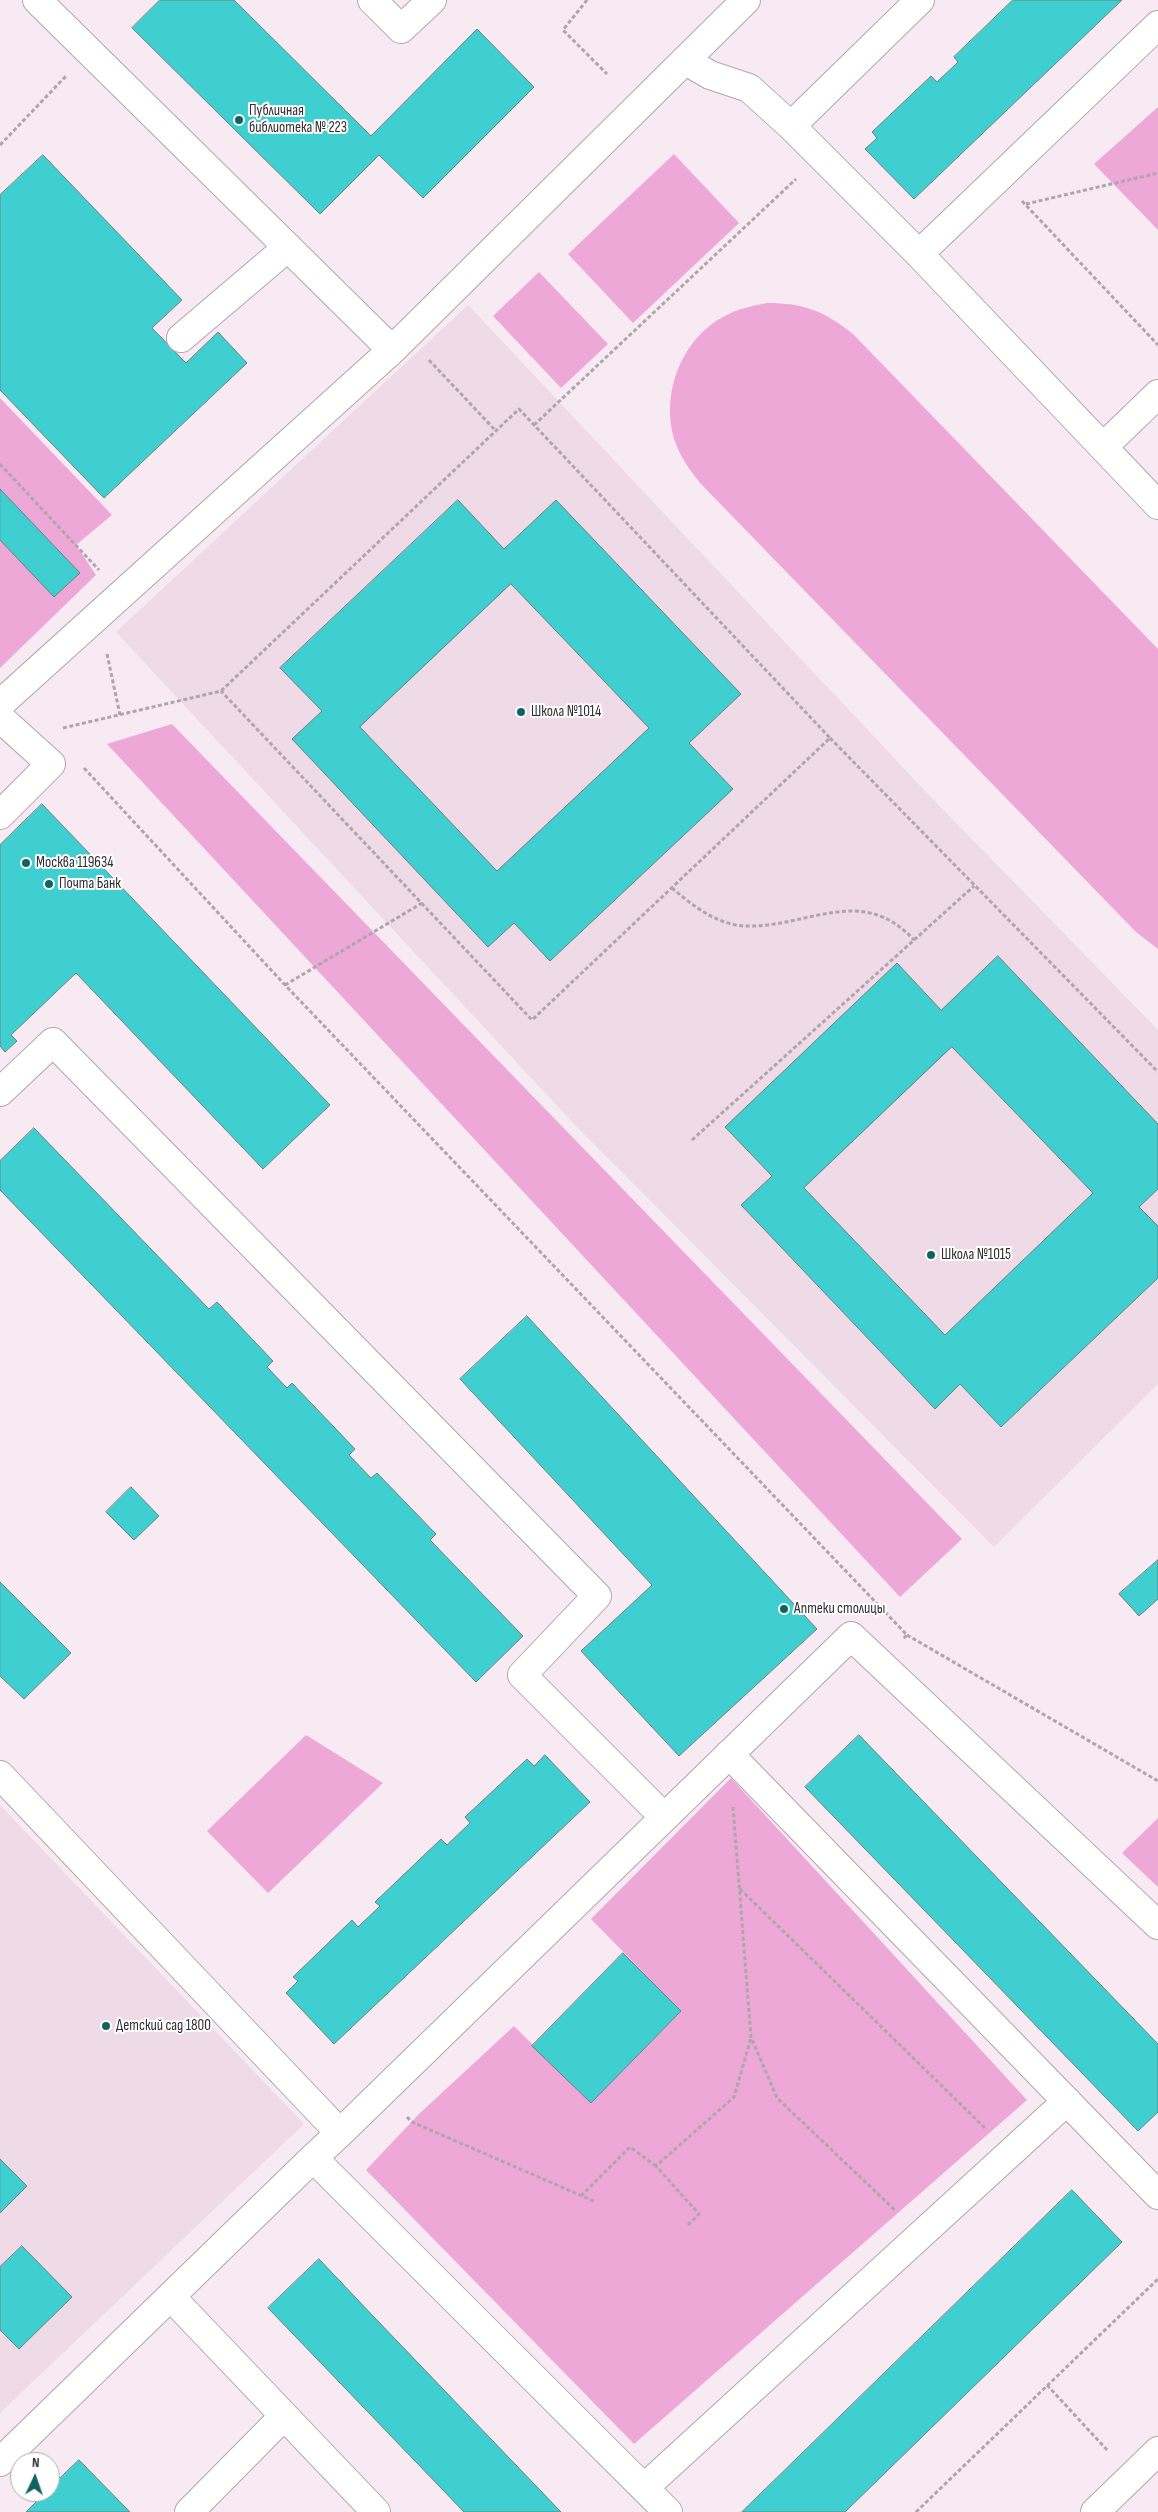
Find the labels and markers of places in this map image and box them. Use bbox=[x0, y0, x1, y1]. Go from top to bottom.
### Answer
place label: Публичная библиотека № 223 bbox=[249, 102, 347, 137]
marker: Публичная библиотека № 223 bbox=[233, 114, 245, 126]
place label: Школа №1014 bbox=[531, 703, 601, 721]
marker: Школа №1014 bbox=[515, 706, 527, 718]
place label: Москва 119634 bbox=[36, 854, 114, 872]
marker: Москва 119634 bbox=[20, 857, 32, 869]
place label: Почта Банк bbox=[59, 875, 121, 893]
marker: Почта Банк bbox=[43, 878, 55, 890]
place label: Школа №1015 bbox=[941, 1246, 1011, 1264]
marker: Школа №1015 bbox=[925, 1249, 937, 1261]
place label: Аптеки столицы bbox=[794, 1600, 885, 1618]
marker: Аптеки столицы bbox=[778, 1603, 790, 1615]
place label: Детский сад 1800 bbox=[116, 2017, 211, 2035]
marker: Детский сад 1800 bbox=[100, 2020, 112, 2032]

